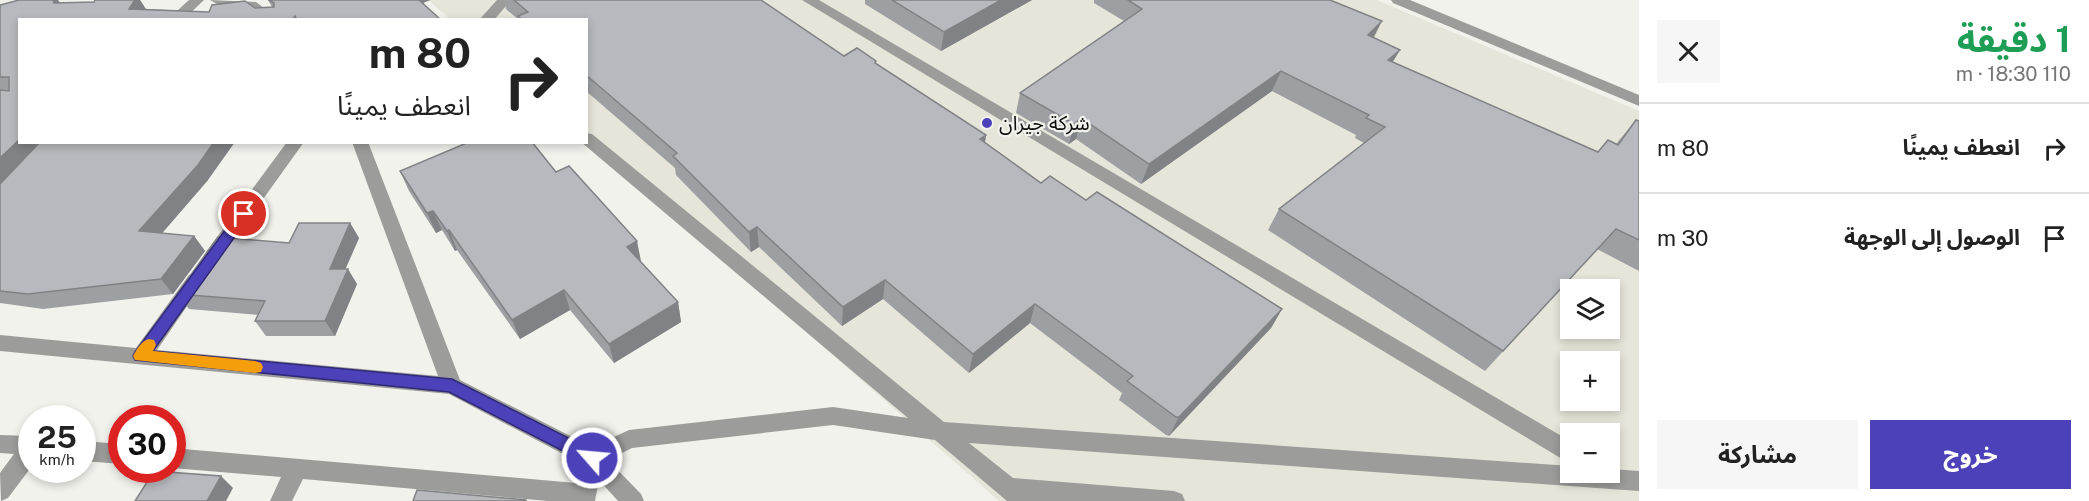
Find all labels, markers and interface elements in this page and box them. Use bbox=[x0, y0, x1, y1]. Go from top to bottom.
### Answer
text: 1 دقيقة bbox=[1957, 18, 2071, 60]
button: close bbox=[1657, 20, 1720, 83]
text: 80 m bbox=[369, 28, 471, 77]
icon: right bbox=[492, 42, 570, 120]
text: 110 m · 18:30 bbox=[1956, 62, 2071, 86]
text: انعطف يمينًا bbox=[337, 89, 471, 121]
place label: شركة جيران bbox=[999, 111, 1090, 135]
marker: شركة جيران bbox=[980, 116, 994, 130]
icon: right bbox=[2038, 132, 2071, 165]
text: انعطف يمينًا bbox=[1903, 134, 2020, 160]
text: 80 m bbox=[1657, 135, 1709, 161]
pin bbox=[218, 188, 269, 239]
icon: arrive bbox=[227, 197, 260, 230]
icon: arrive bbox=[2038, 222, 2071, 255]
text: الوصول إلى الوجهة bbox=[1844, 224, 2020, 250]
text: 30 m bbox=[1657, 225, 1709, 251]
map controls bbox=[1560, 279, 1620, 483]
button: layers bbox=[1560, 279, 1620, 339]
button: + bbox=[1560, 351, 1620, 411]
speed limit sign: 30 bbox=[108, 405, 186, 483]
text: 25 bbox=[37, 419, 77, 455]
button: مشاركة bbox=[1657, 420, 1858, 489]
button: خروج bbox=[1870, 420, 2071, 489]
button: − bbox=[1560, 423, 1620, 483]
position arrow bbox=[560, 426, 624, 490]
text: km/h bbox=[39, 451, 75, 468]

